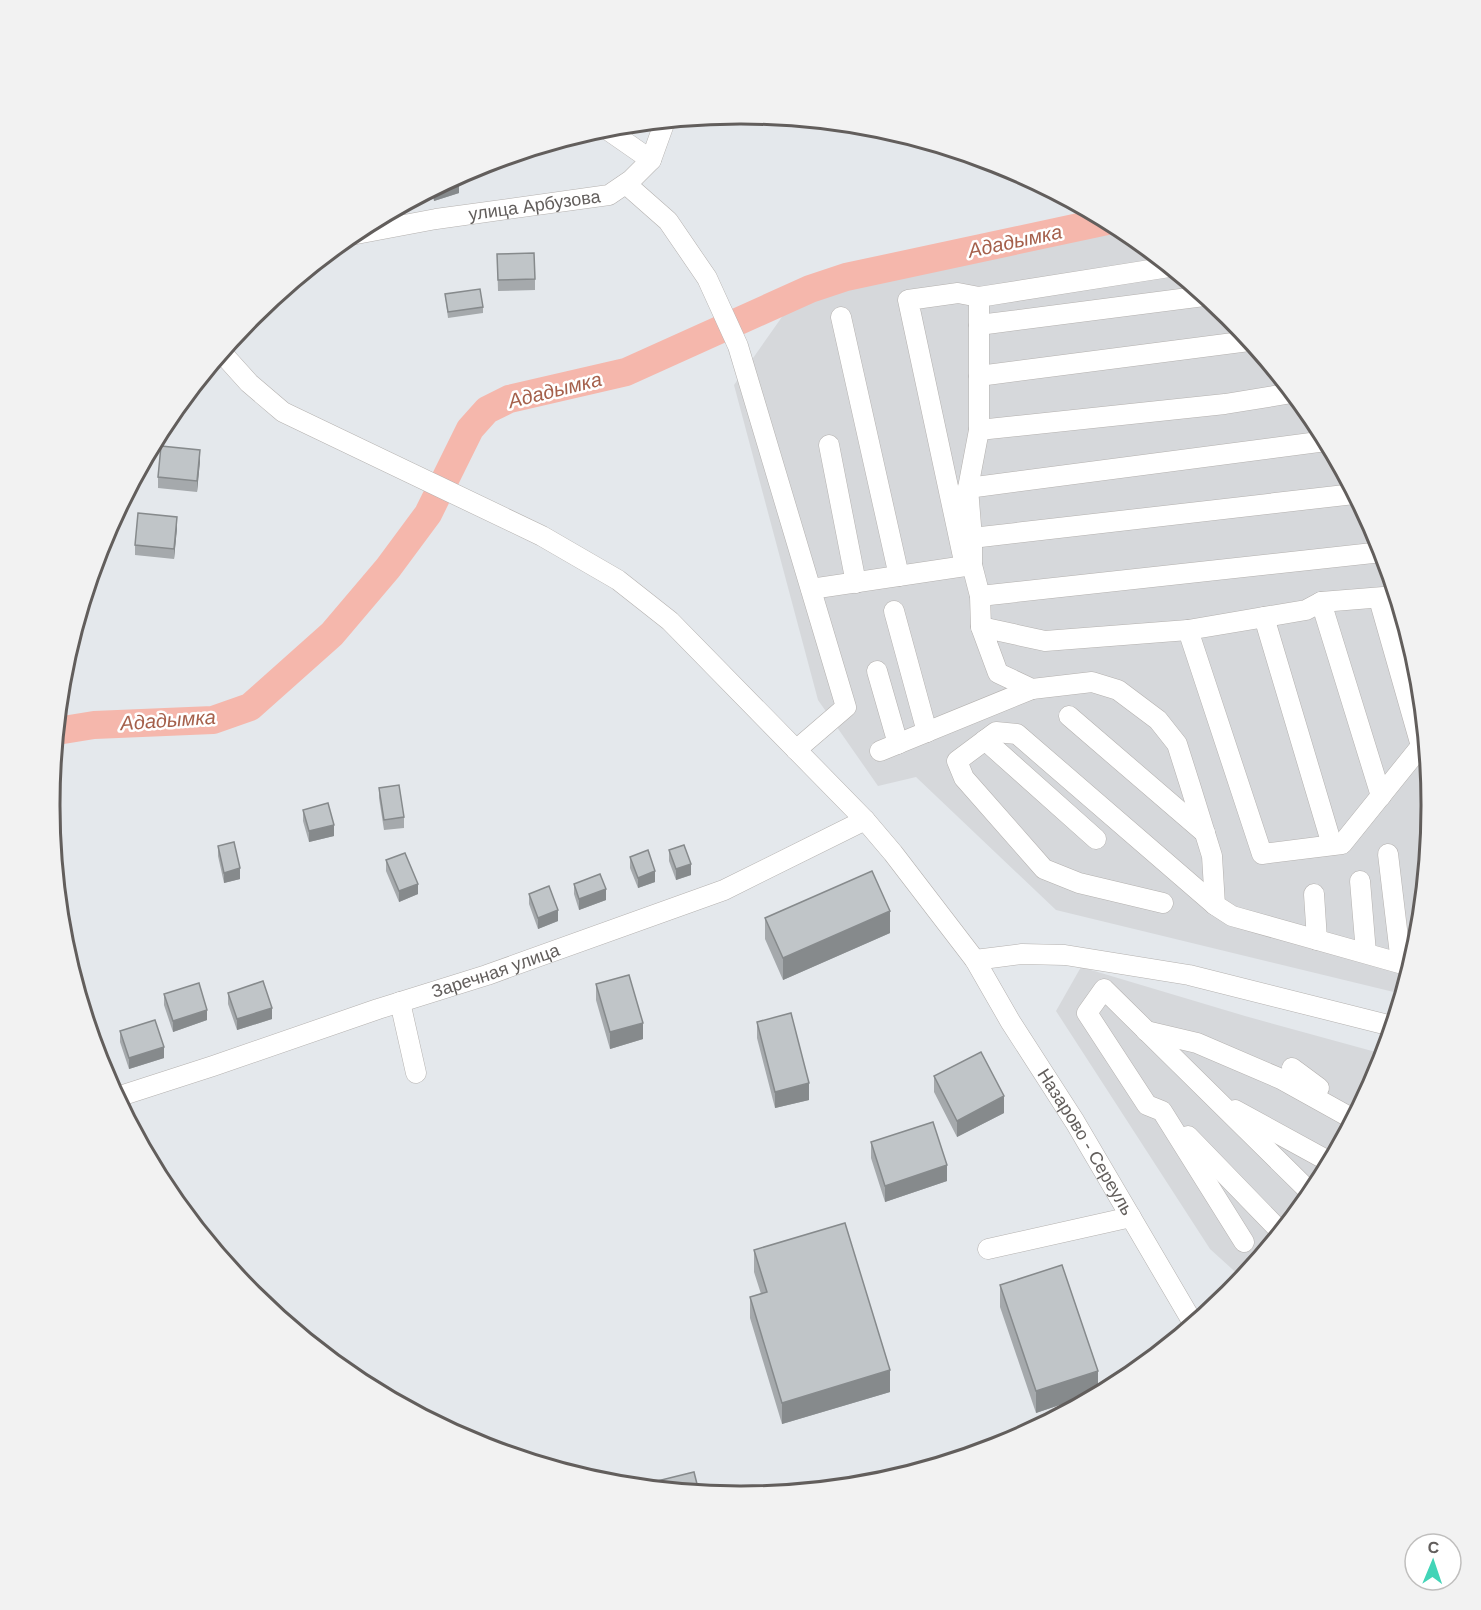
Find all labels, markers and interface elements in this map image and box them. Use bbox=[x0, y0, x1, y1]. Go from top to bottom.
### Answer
street label: улица Арбузова bbox=[467, 186, 603, 224]
water label: Ададымка bbox=[965, 220, 1064, 262]
water label: Ададымка bbox=[505, 368, 604, 412]
water label: Ададымка bbox=[119, 706, 216, 734]
street label: Заречная улица bbox=[429, 939, 563, 1002]
street label: Назарово - Сереуль bbox=[1033, 1065, 1138, 1219]
north arrow bbox=[1403, 1532, 1463, 1592]
text: С bbox=[1427, 1539, 1440, 1556]

